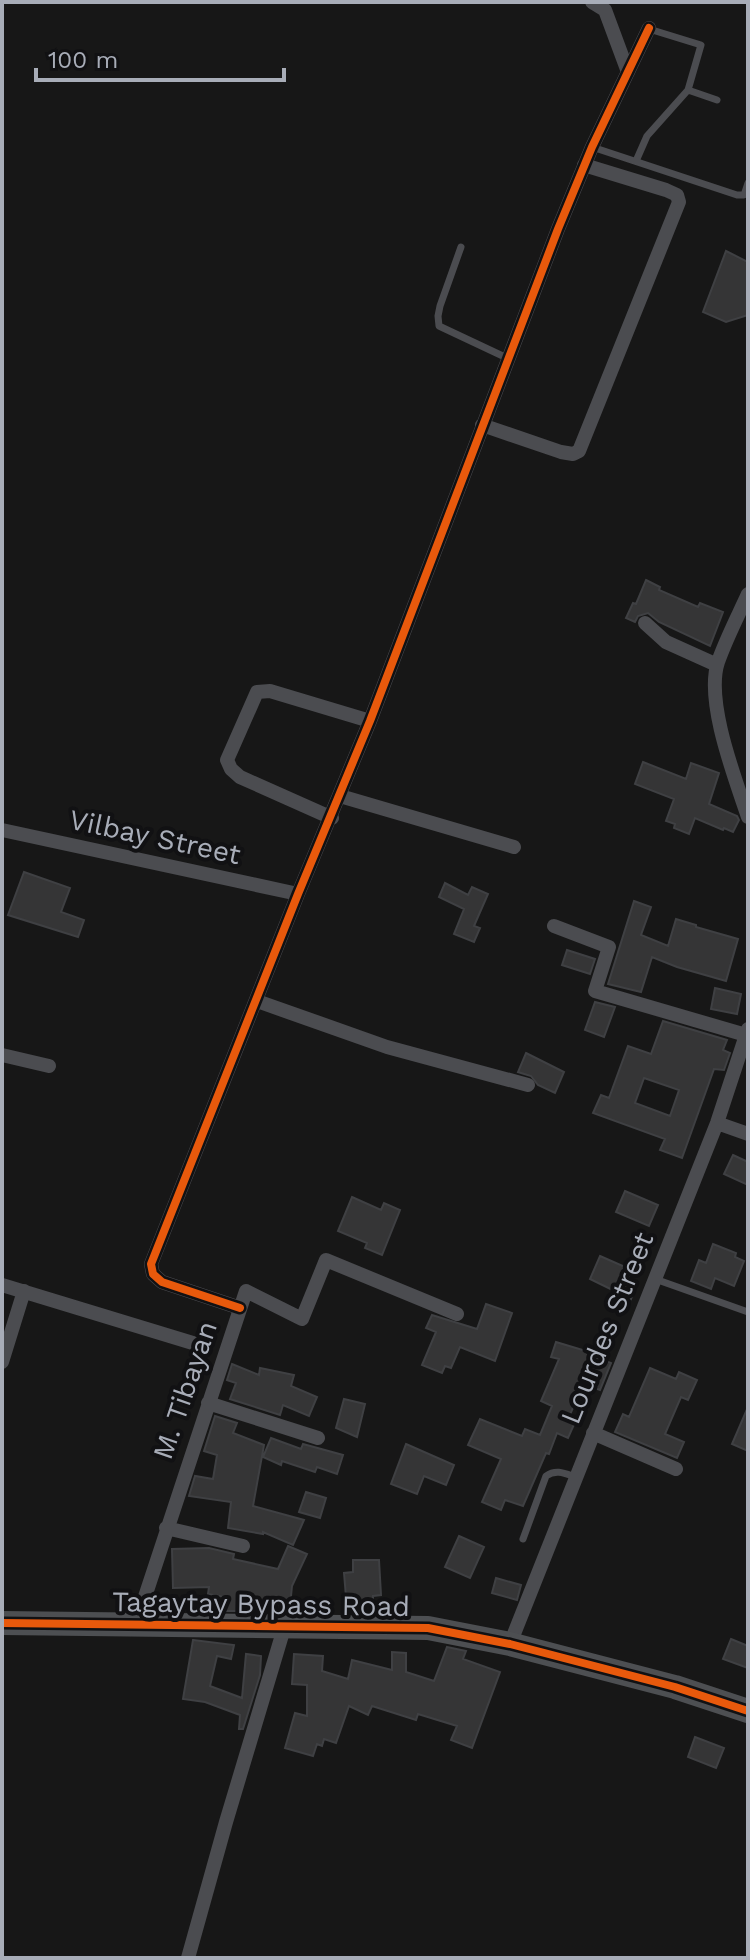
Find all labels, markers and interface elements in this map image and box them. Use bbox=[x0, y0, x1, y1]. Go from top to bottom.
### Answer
scale bar bbox=[36, 32, 284, 82]
text: 100 m bbox=[48, 46, 118, 74]
street label: Vilbay Street bbox=[66, 803, 244, 871]
street label: Lourdes Street bbox=[554, 1227, 661, 1429]
street label: M. Tibayan bbox=[146, 1317, 224, 1463]
street label: Tagaytay Bypass Road bbox=[112, 1585, 410, 1623]

